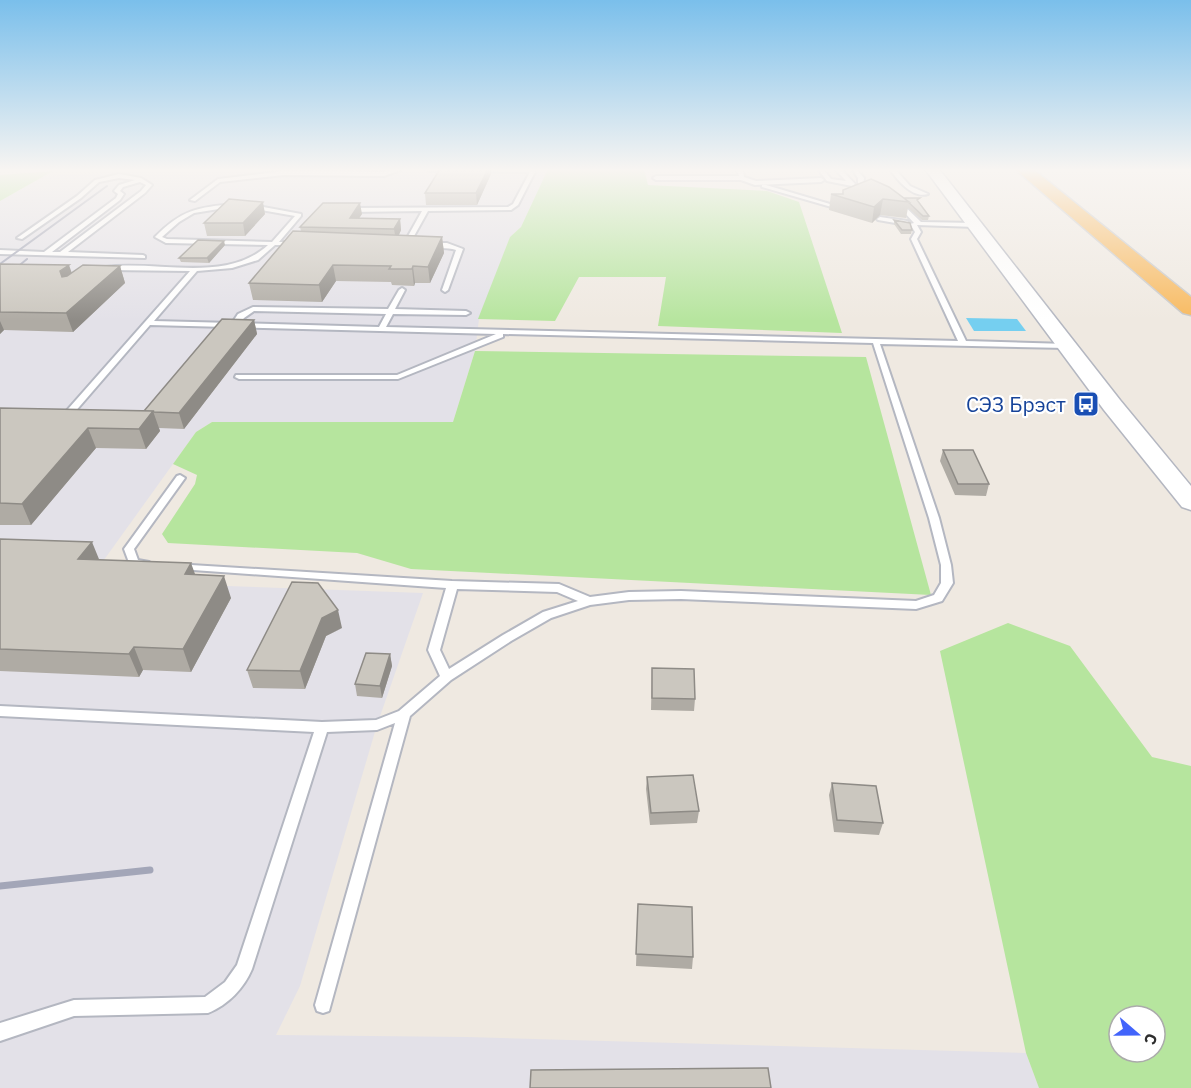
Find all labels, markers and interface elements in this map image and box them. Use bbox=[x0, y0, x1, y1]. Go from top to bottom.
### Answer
bus stop icon: СЭЗ Брэст bbox=[1071, 389, 1101, 419]
place label: СЭЗ Брэст bbox=[966, 390, 1066, 418]
north arrow bbox=[1107, 1004, 1167, 1064]
text: С bbox=[1140, 1031, 1162, 1047]

